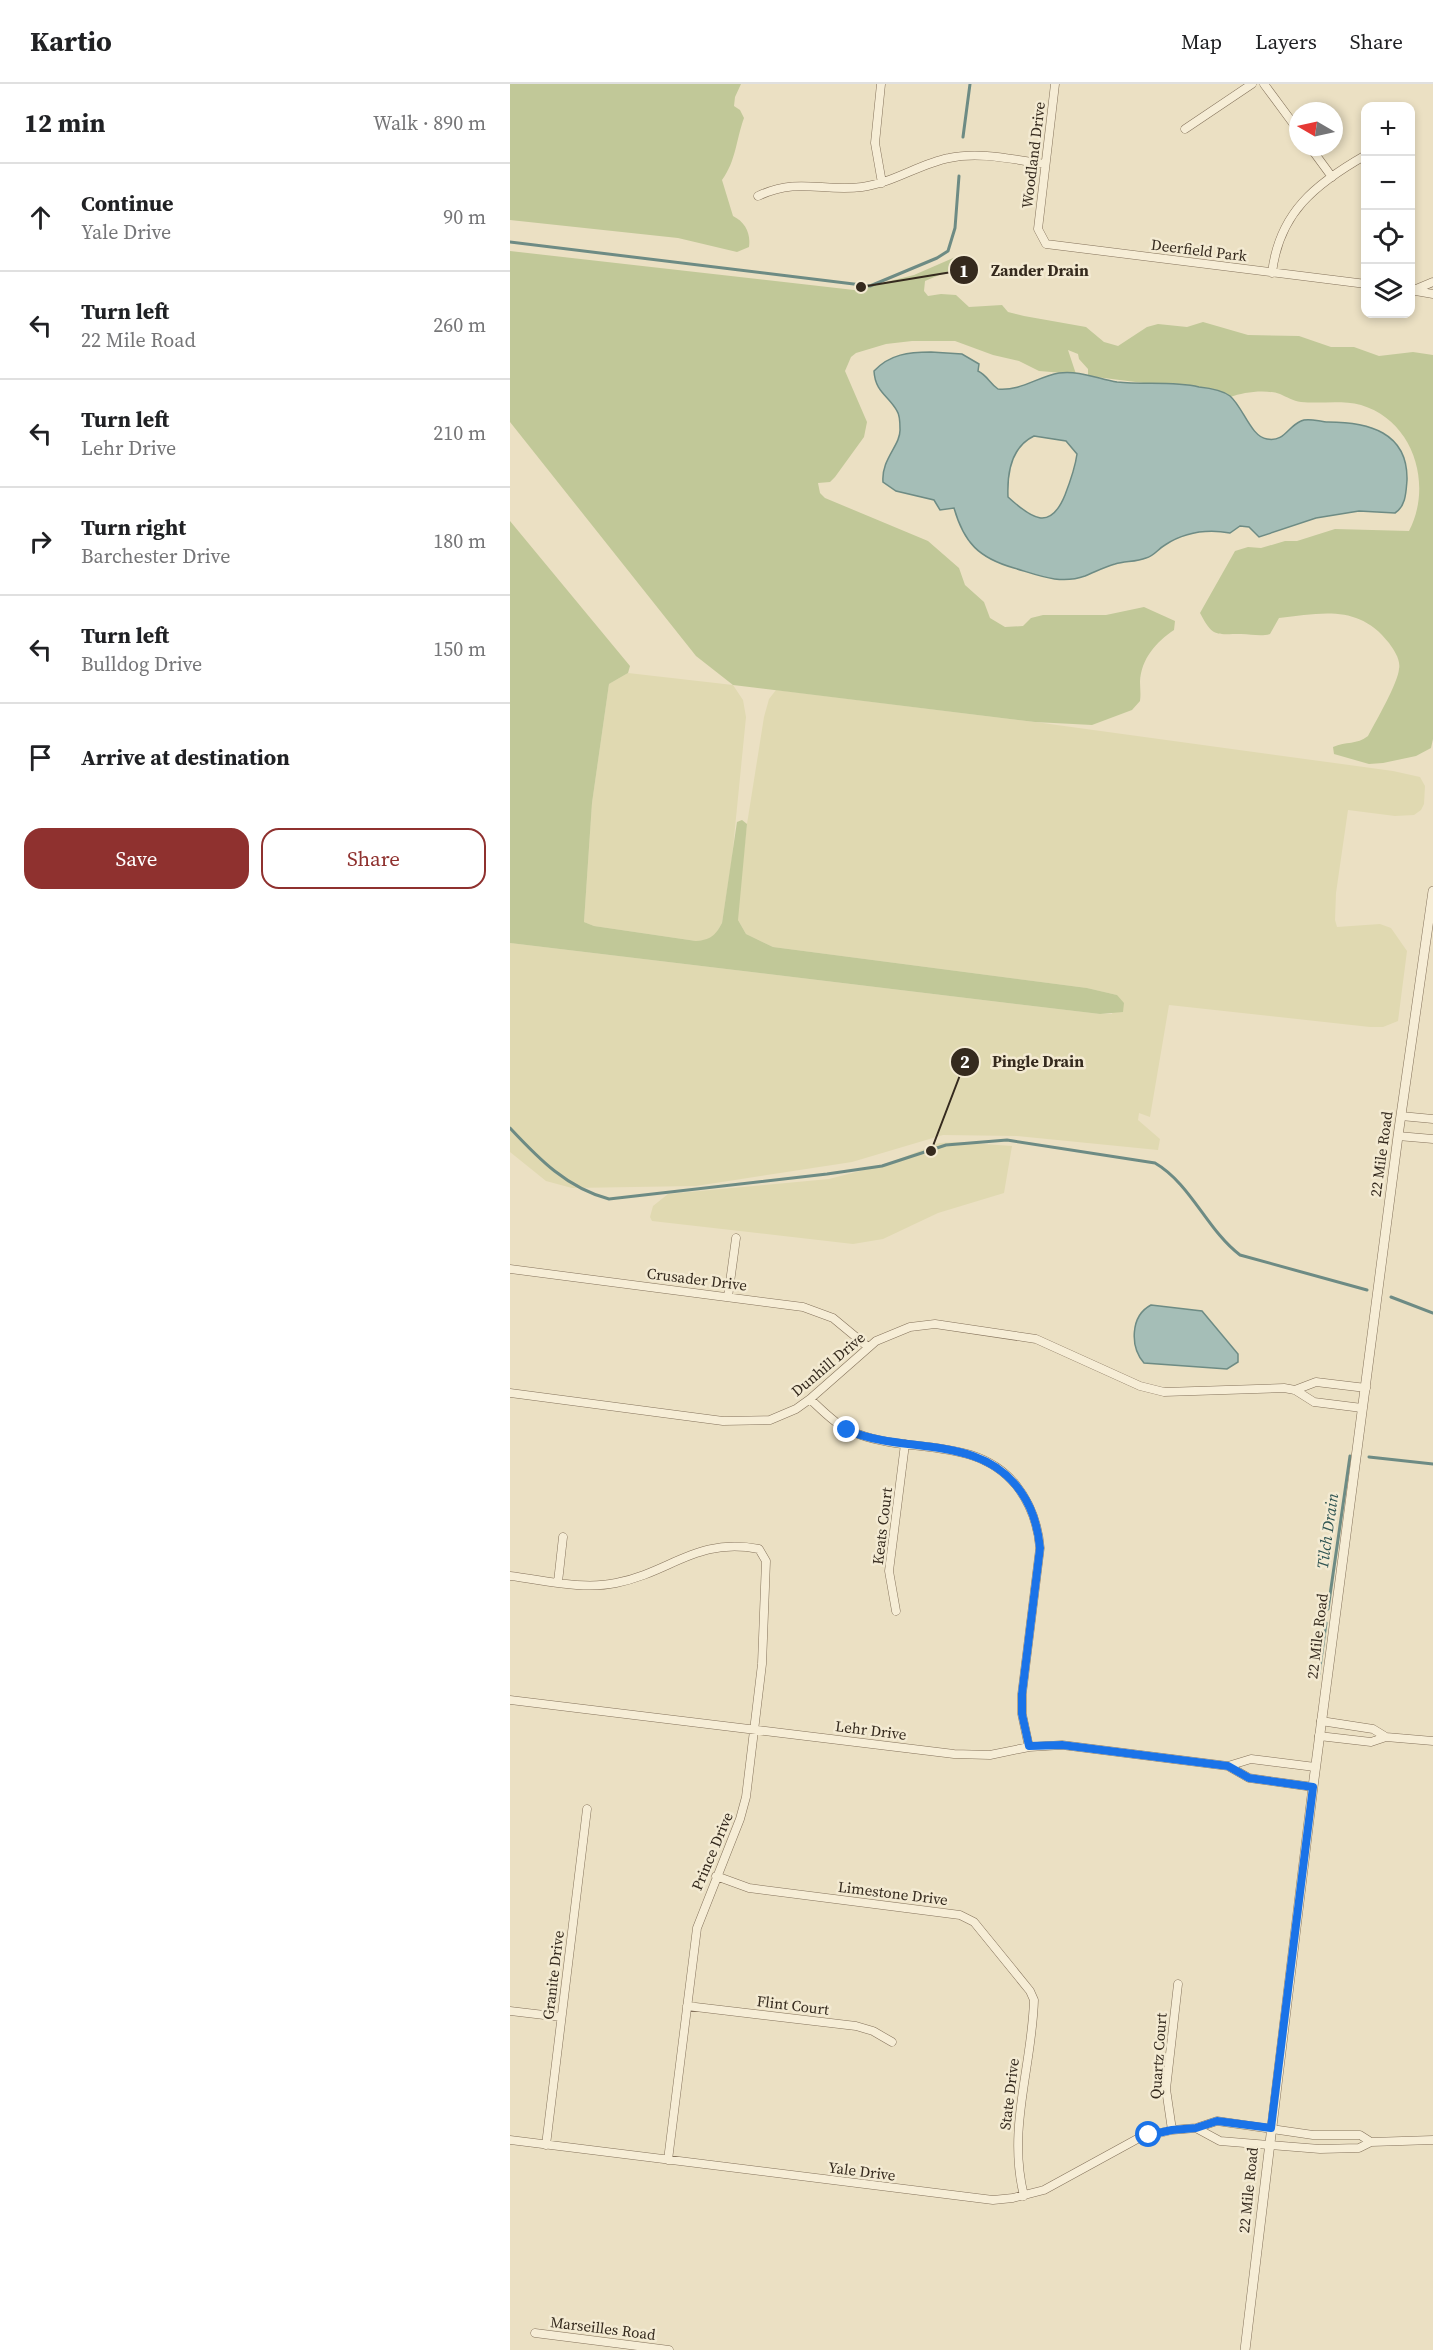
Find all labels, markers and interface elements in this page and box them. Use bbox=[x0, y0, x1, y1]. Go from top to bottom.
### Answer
text: Kartio bbox=[30, 22, 112, 60]
text: Map bbox=[1181, 27, 1222, 56]
text: Layers bbox=[1255, 27, 1317, 56]
text: Share bbox=[1350, 27, 1403, 56]
street label: Woodland Drive bbox=[1016, 100, 1050, 210]
north arrow bbox=[1289, 102, 1343, 156]
map controls bbox=[1361, 102, 1415, 318]
button: + bbox=[1361, 102, 1415, 156]
text: 12 min bbox=[24, 105, 106, 141]
text: Walk · 890 m bbox=[373, 109, 486, 137]
button: − bbox=[1361, 156, 1415, 210]
text: Continue bbox=[81, 188, 174, 218]
icon: ahead bbox=[24, 201, 57, 234]
text: 90 m bbox=[443, 203, 486, 231]
button: locate bbox=[1361, 210, 1415, 264]
text: Yale Drive bbox=[81, 218, 171, 246]
street label: Deerfield Park bbox=[1150, 234, 1249, 266]
callout: Zander Drain bbox=[949, 253, 1101, 287]
text: 1 bbox=[959, 258, 969, 283]
text: Zander Drain bbox=[991, 259, 1089, 281]
button: layers bbox=[1361, 264, 1415, 318]
text: Turn left bbox=[81, 296, 169, 326]
icon: left bbox=[24, 309, 57, 342]
text: 260 m bbox=[433, 311, 486, 339]
text: 22 Mile Road bbox=[81, 326, 196, 354]
text: Turn left bbox=[81, 404, 169, 434]
icon: left bbox=[24, 417, 57, 450]
text: 210 m bbox=[433, 419, 486, 447]
text: Lehr Drive bbox=[81, 434, 176, 462]
text: Turn right bbox=[81, 512, 186, 542]
icon: right bbox=[24, 525, 57, 558]
text: 180 m bbox=[433, 527, 486, 555]
text: Barchester Drive bbox=[81, 542, 230, 570]
text: Turn left bbox=[81, 620, 169, 650]
icon: left bbox=[24, 633, 57, 666]
text: 150 m bbox=[433, 635, 486, 663]
text: Bulldog Drive bbox=[81, 650, 202, 678]
icon: arrive bbox=[24, 741, 57, 774]
text: Arrive at destination bbox=[81, 742, 290, 772]
button: Save bbox=[24, 828, 249, 889]
button: Share bbox=[261, 828, 486, 889]
callout: Pingle Drain bbox=[950, 1045, 1096, 1079]
text: 2 bbox=[960, 1049, 970, 1074]
text: Pingle Drain bbox=[992, 1050, 1084, 1072]
street label: 22 Mile Road bbox=[1365, 1109, 1397, 1198]
street label: Crusader Drive bbox=[646, 1262, 749, 1296]
street label: Dunhill Drive bbox=[787, 1327, 870, 1401]
route end bbox=[833, 1416, 859, 1442]
street label: Keats Court bbox=[867, 1486, 897, 1566]
water label: Tilch Drain bbox=[1311, 1492, 1343, 1570]
street label: 22 Mile Road bbox=[1301, 1592, 1333, 1680]
street label: Lehr Drive bbox=[834, 1715, 908, 1745]
street label: Prince Drive bbox=[686, 1808, 738, 1893]
street label: Limestone Drive bbox=[837, 1876, 950, 1910]
street label: Granite Drive bbox=[537, 1929, 569, 2021]
street label: Flint Court bbox=[756, 1990, 831, 2020]
street label: Quartz Court bbox=[1145, 2012, 1172, 2100]
street label: State Drive bbox=[994, 2057, 1024, 2131]
route start bbox=[1135, 2121, 1161, 2147]
street label: 22 Mile Road bbox=[1233, 2146, 1263, 2234]
street label: Yale Drive bbox=[827, 2156, 897, 2186]
street label: Marseilles Road bbox=[549, 2311, 657, 2345]

